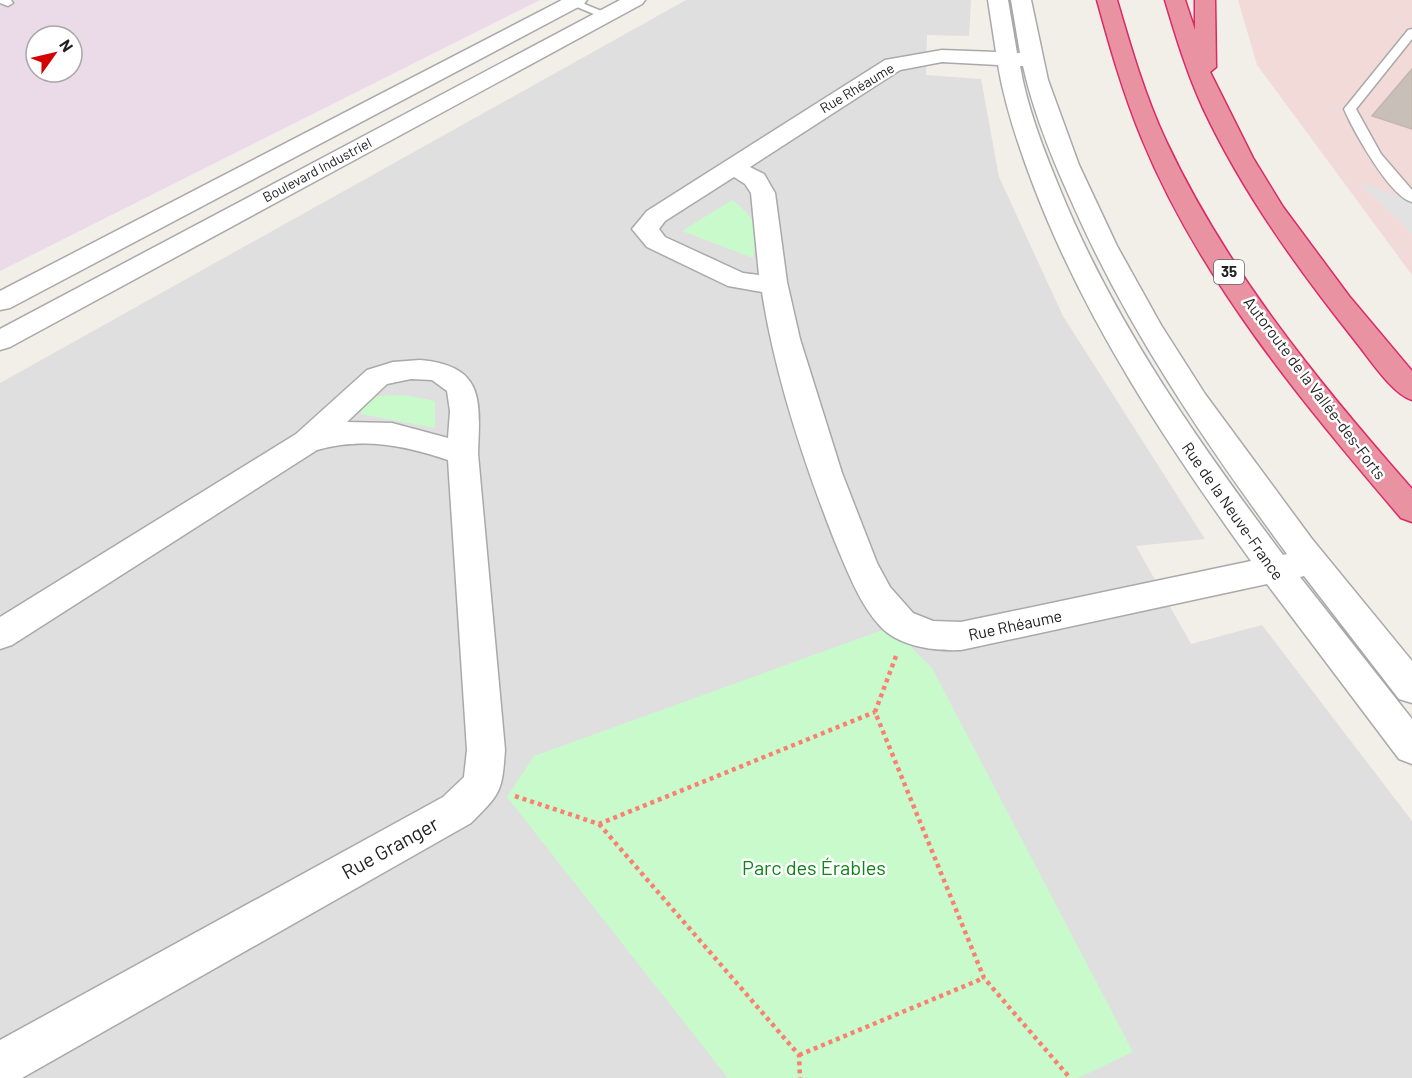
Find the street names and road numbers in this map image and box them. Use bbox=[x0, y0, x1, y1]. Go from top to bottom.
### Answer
street label: Rue Rhéaume bbox=[817, 59, 897, 116]
street label: Boulevard Industriel bbox=[259, 134, 374, 205]
road number: 35 bbox=[1214, 260, 1244, 284]
street label: Autoroute de la Vallée-des-Forts bbox=[1240, 293, 1390, 483]
street label: Rue de la Neuve-France bbox=[1179, 438, 1288, 583]
street label: Rue Rhéaume bbox=[966, 605, 1063, 644]
street label: Rue Granger bbox=[337, 811, 442, 884]

